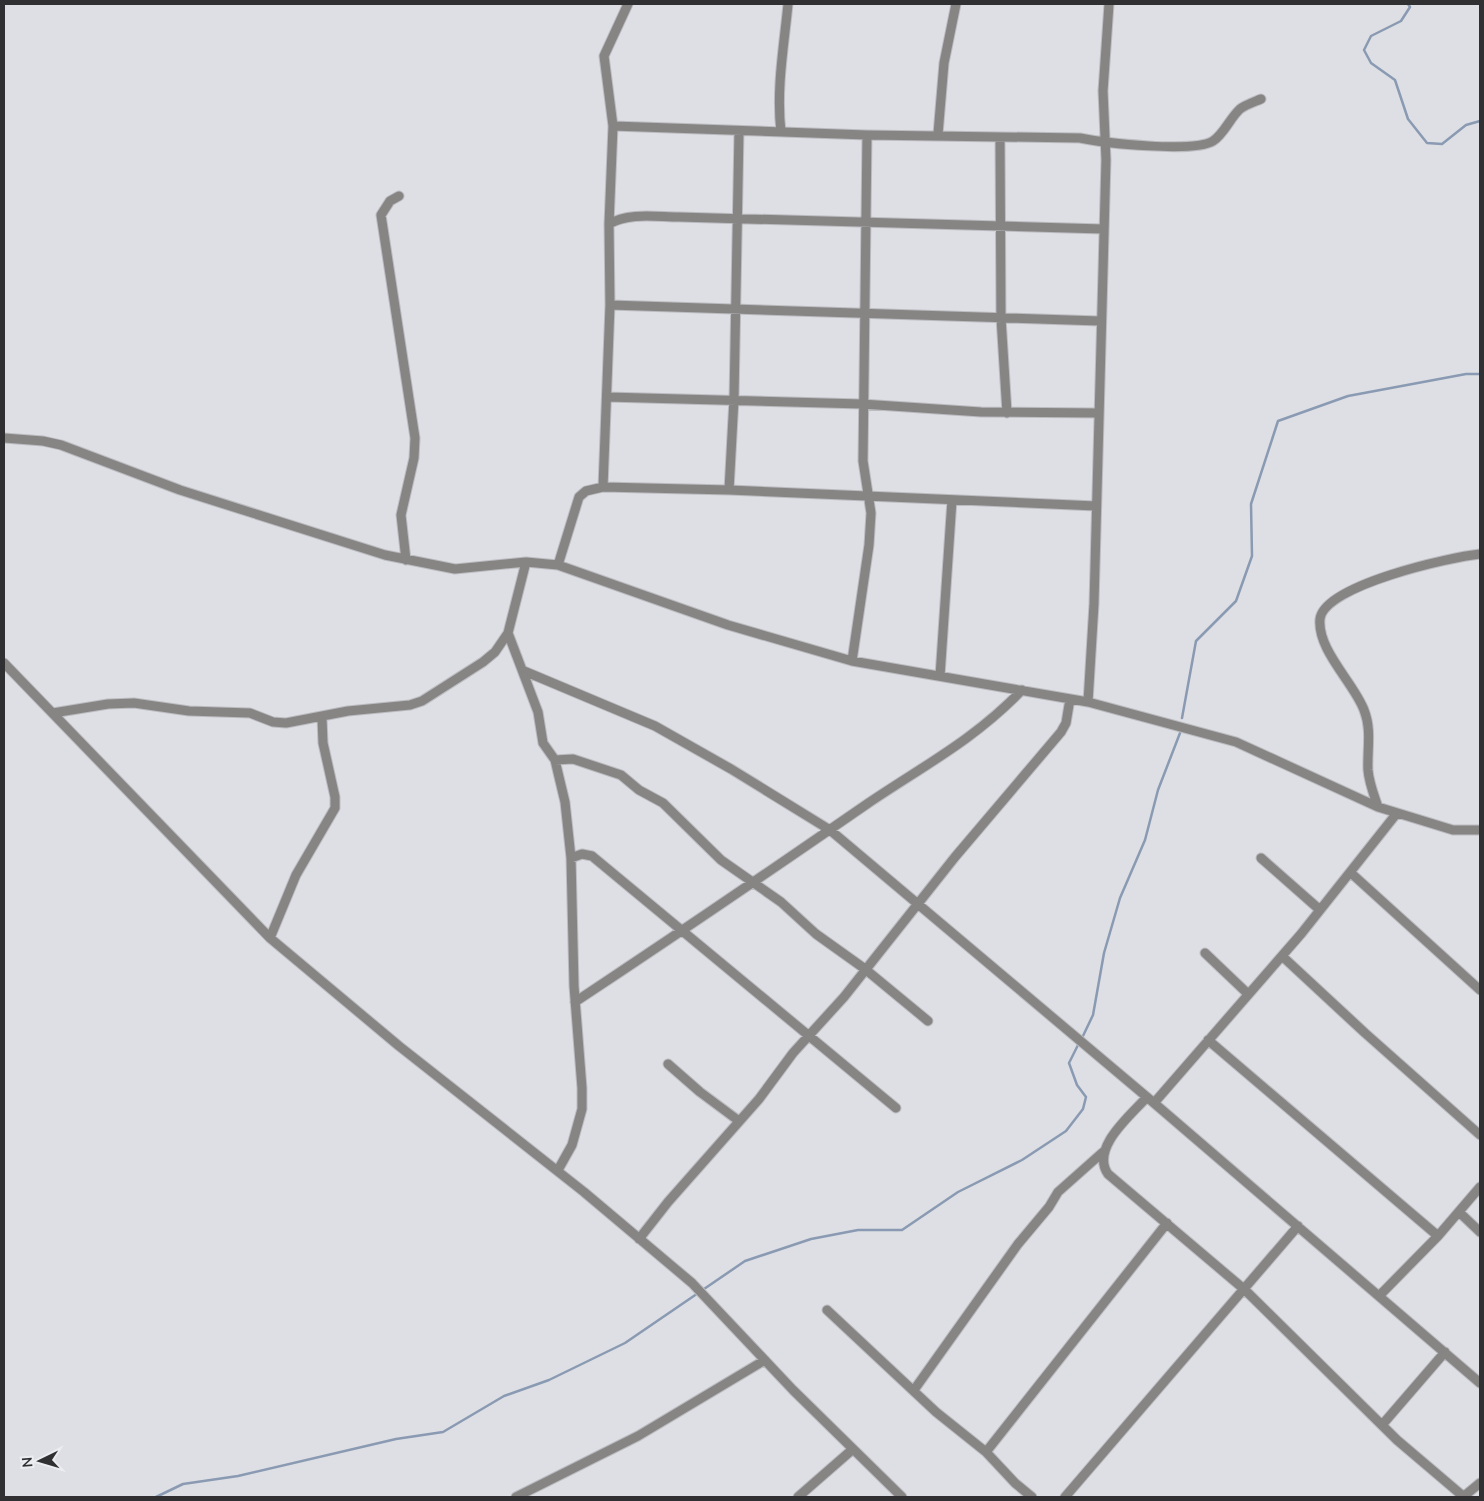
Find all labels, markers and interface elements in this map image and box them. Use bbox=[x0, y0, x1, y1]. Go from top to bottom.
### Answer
north arrow bbox=[15, 1436, 65, 1486]
text: N bbox=[18, 1456, 37, 1468]

